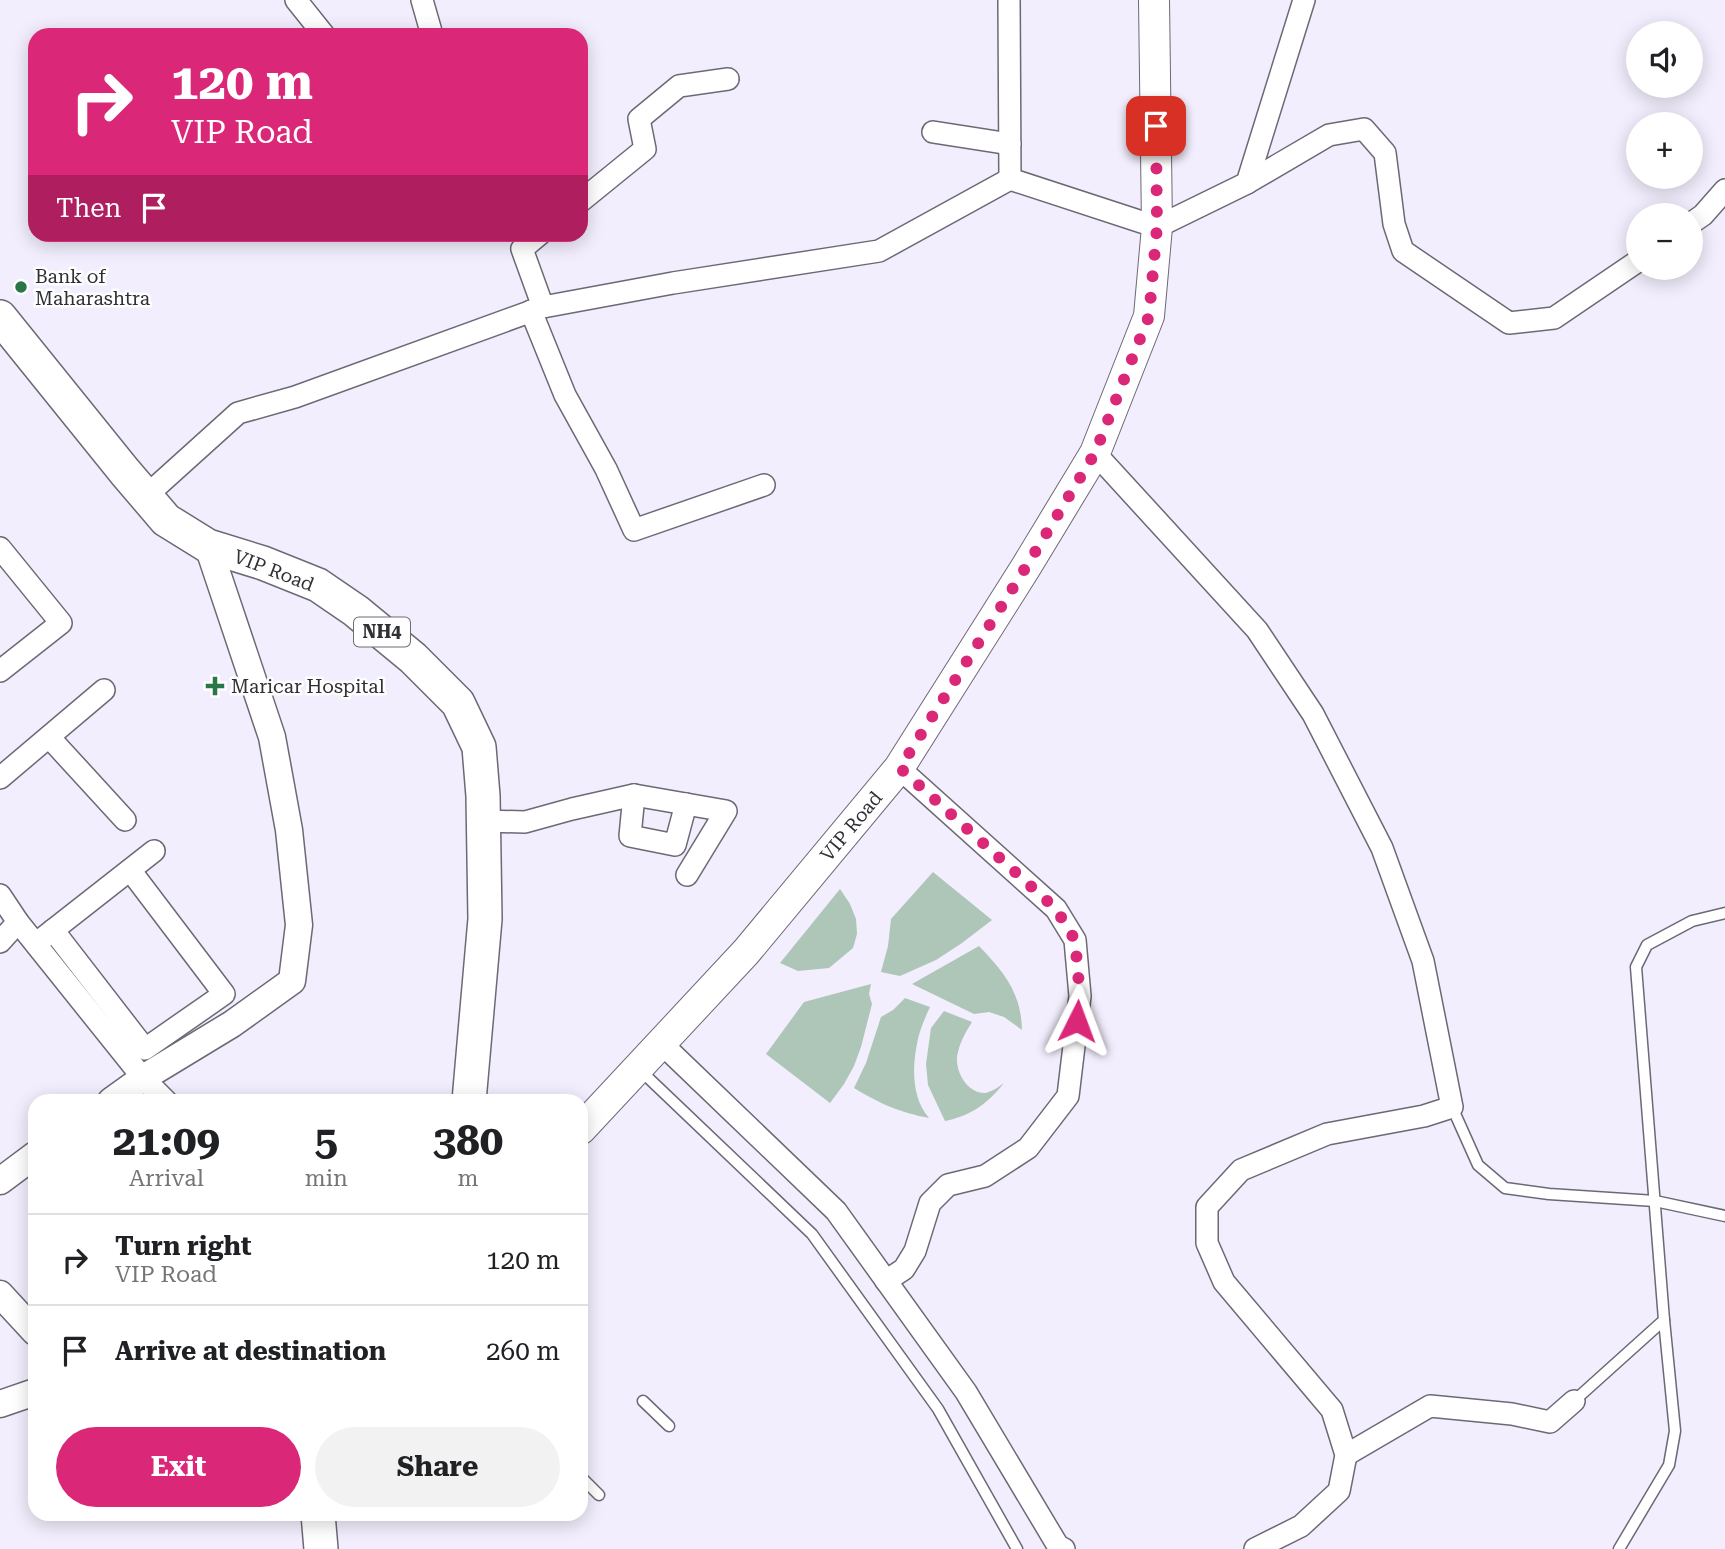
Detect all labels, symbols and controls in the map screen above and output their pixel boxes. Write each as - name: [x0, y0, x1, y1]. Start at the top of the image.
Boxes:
- map controls: [1626, 21, 1703, 280]
- button: sound: [1626, 21, 1703, 98]
- text: 120 m: [171, 54, 313, 111]
- icon: right: [56, 56, 147, 147]
- pin: [1126, 96, 1186, 156]
- icon: arrive: [1137, 107, 1175, 145]
- button: +: [1626, 112, 1703, 189]
- text: VIP Road: [171, 113, 313, 151]
- icon: arrive: [135, 189, 173, 227]
- text: Then: [56, 193, 121, 223]
- button: −: [1626, 203, 1703, 280]
- place label: Bank of Maharashtra: [35, 265, 151, 310]
- marker: Bank of Maharashtra: [13, 279, 29, 295]
- street label: VIP Road: [230, 545, 317, 596]
- road number: NH4: [354, 618, 410, 646]
- place label: Maricar Hospital: [231, 675, 385, 698]
- marker: Maricar Hospital: [205, 676, 225, 696]
- street label: VIP Road: [816, 787, 887, 866]
- position arrow: [1040, 984, 1114, 1058]
- text: 21:09: [113, 1116, 220, 1165]
- text: 5: [315, 1116, 338, 1165]
- text: 380: [433, 1116, 503, 1165]
- text: Arrival: [129, 1165, 204, 1192]
- text: min: [305, 1165, 348, 1192]
- text: m: [457, 1165, 478, 1192]
- text: Turn right: [115, 1231, 251, 1261]
- icon: right: [56, 1241, 94, 1279]
- text: 120 m: [486, 1245, 560, 1275]
- text: VIP Road: [115, 1261, 217, 1288]
- icon: arrive: [56, 1332, 94, 1370]
- text: Arrive at destination: [115, 1336, 386, 1366]
- text: 260 m: [486, 1336, 560, 1366]
- button: Exit: [56, 1427, 301, 1507]
- button: Share: [315, 1427, 560, 1507]

